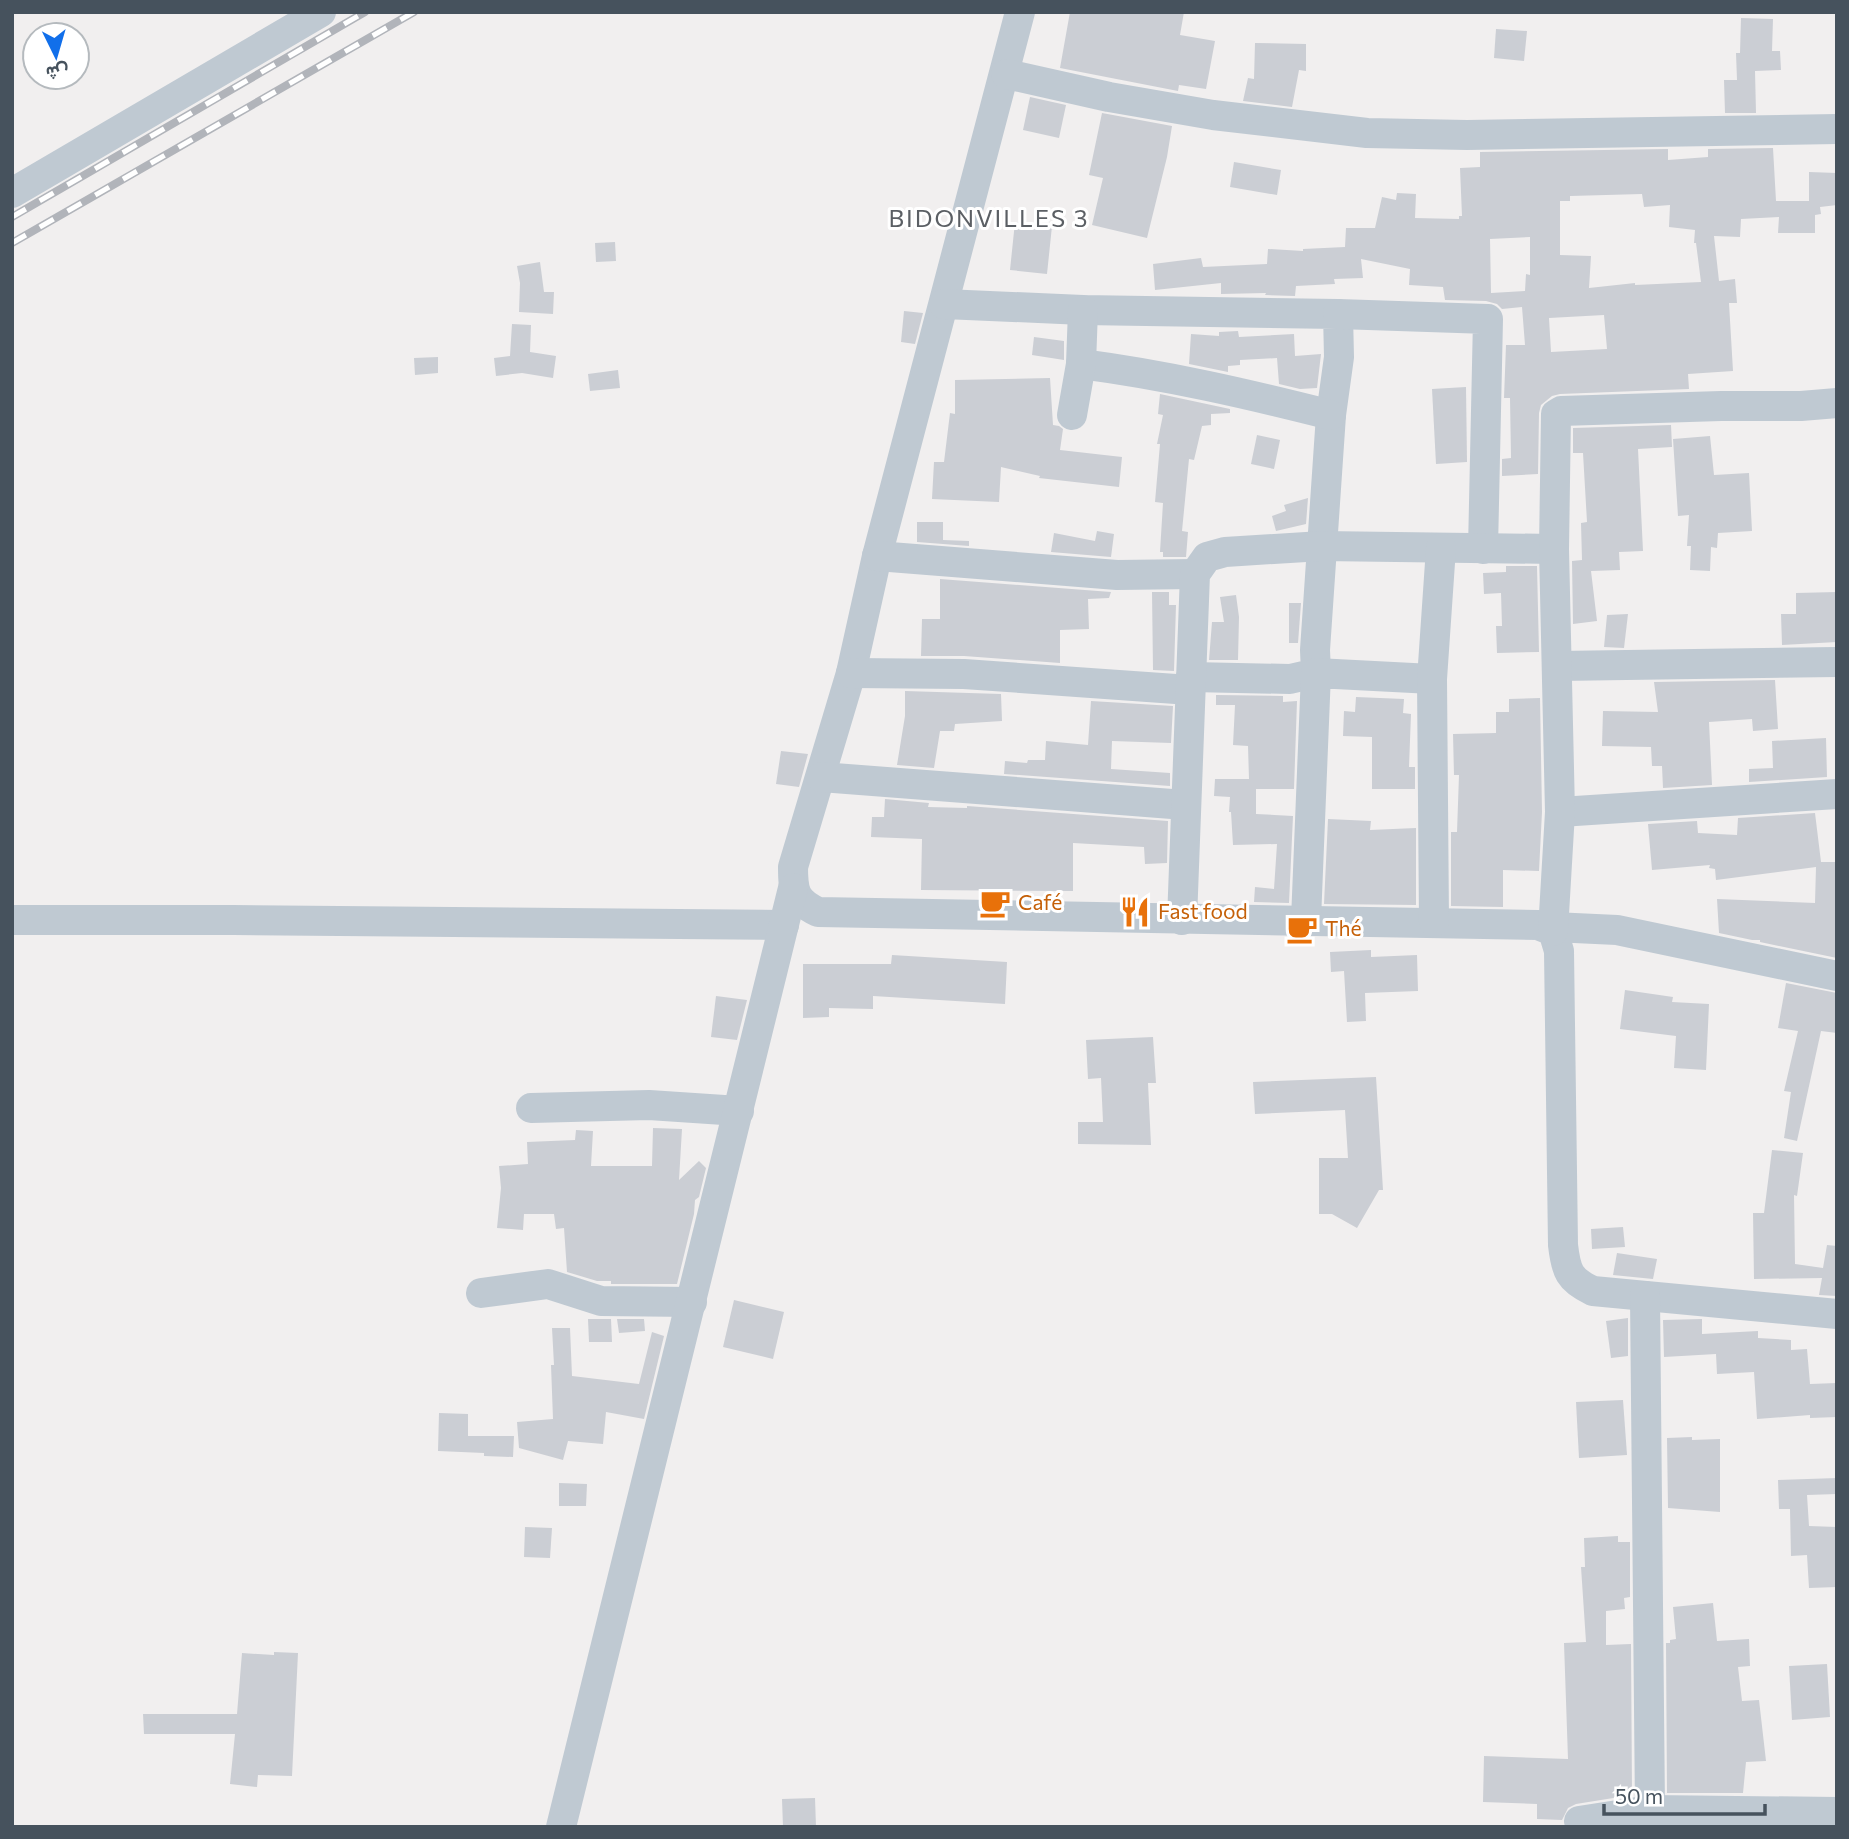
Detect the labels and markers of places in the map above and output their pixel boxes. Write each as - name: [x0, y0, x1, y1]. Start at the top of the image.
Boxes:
- cafe icon: Café: [978, 886, 1012, 920]
- place label: Café: [1018, 889, 1062, 914]
- restaurant icon: Fast food: [1118, 895, 1152, 929]
- place label: Fast food: [1158, 898, 1248, 923]
- cafe icon: Thé: [1285, 912, 1319, 946]
- place label: Thé: [1325, 915, 1362, 940]

